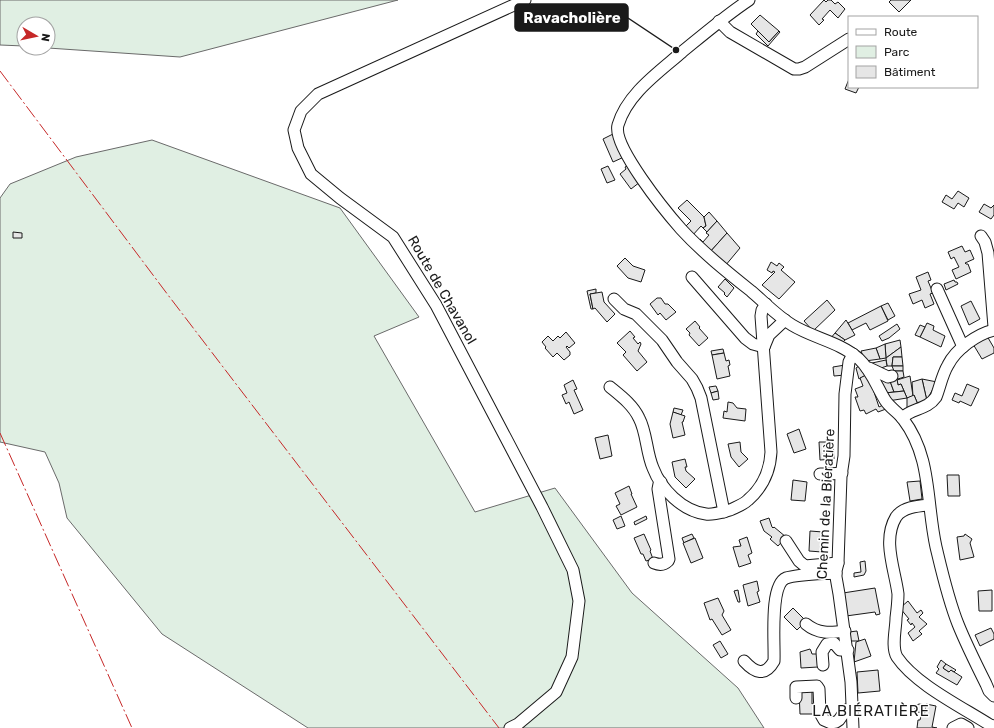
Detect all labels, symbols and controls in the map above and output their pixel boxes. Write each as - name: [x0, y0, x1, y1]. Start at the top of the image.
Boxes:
- callout: Ravacholière: [515, 4, 628, 31]
- text: Ravacholière: [523, 9, 621, 27]
- north arrow: [16, 16, 56, 56]
- legend: [848, 16, 978, 88]
- text: Route: [884, 25, 918, 39]
- text: N: [38, 33, 52, 42]
- text: Parc: [884, 45, 910, 59]
- text: Bâtiment: [884, 65, 936, 79]
- street label: Route de Chavanol: [404, 233, 480, 347]
- street label: Chemin de la Biératière: [814, 428, 838, 580]
- district label: LA BIÉRATIÈRE: [812, 702, 930, 720]

